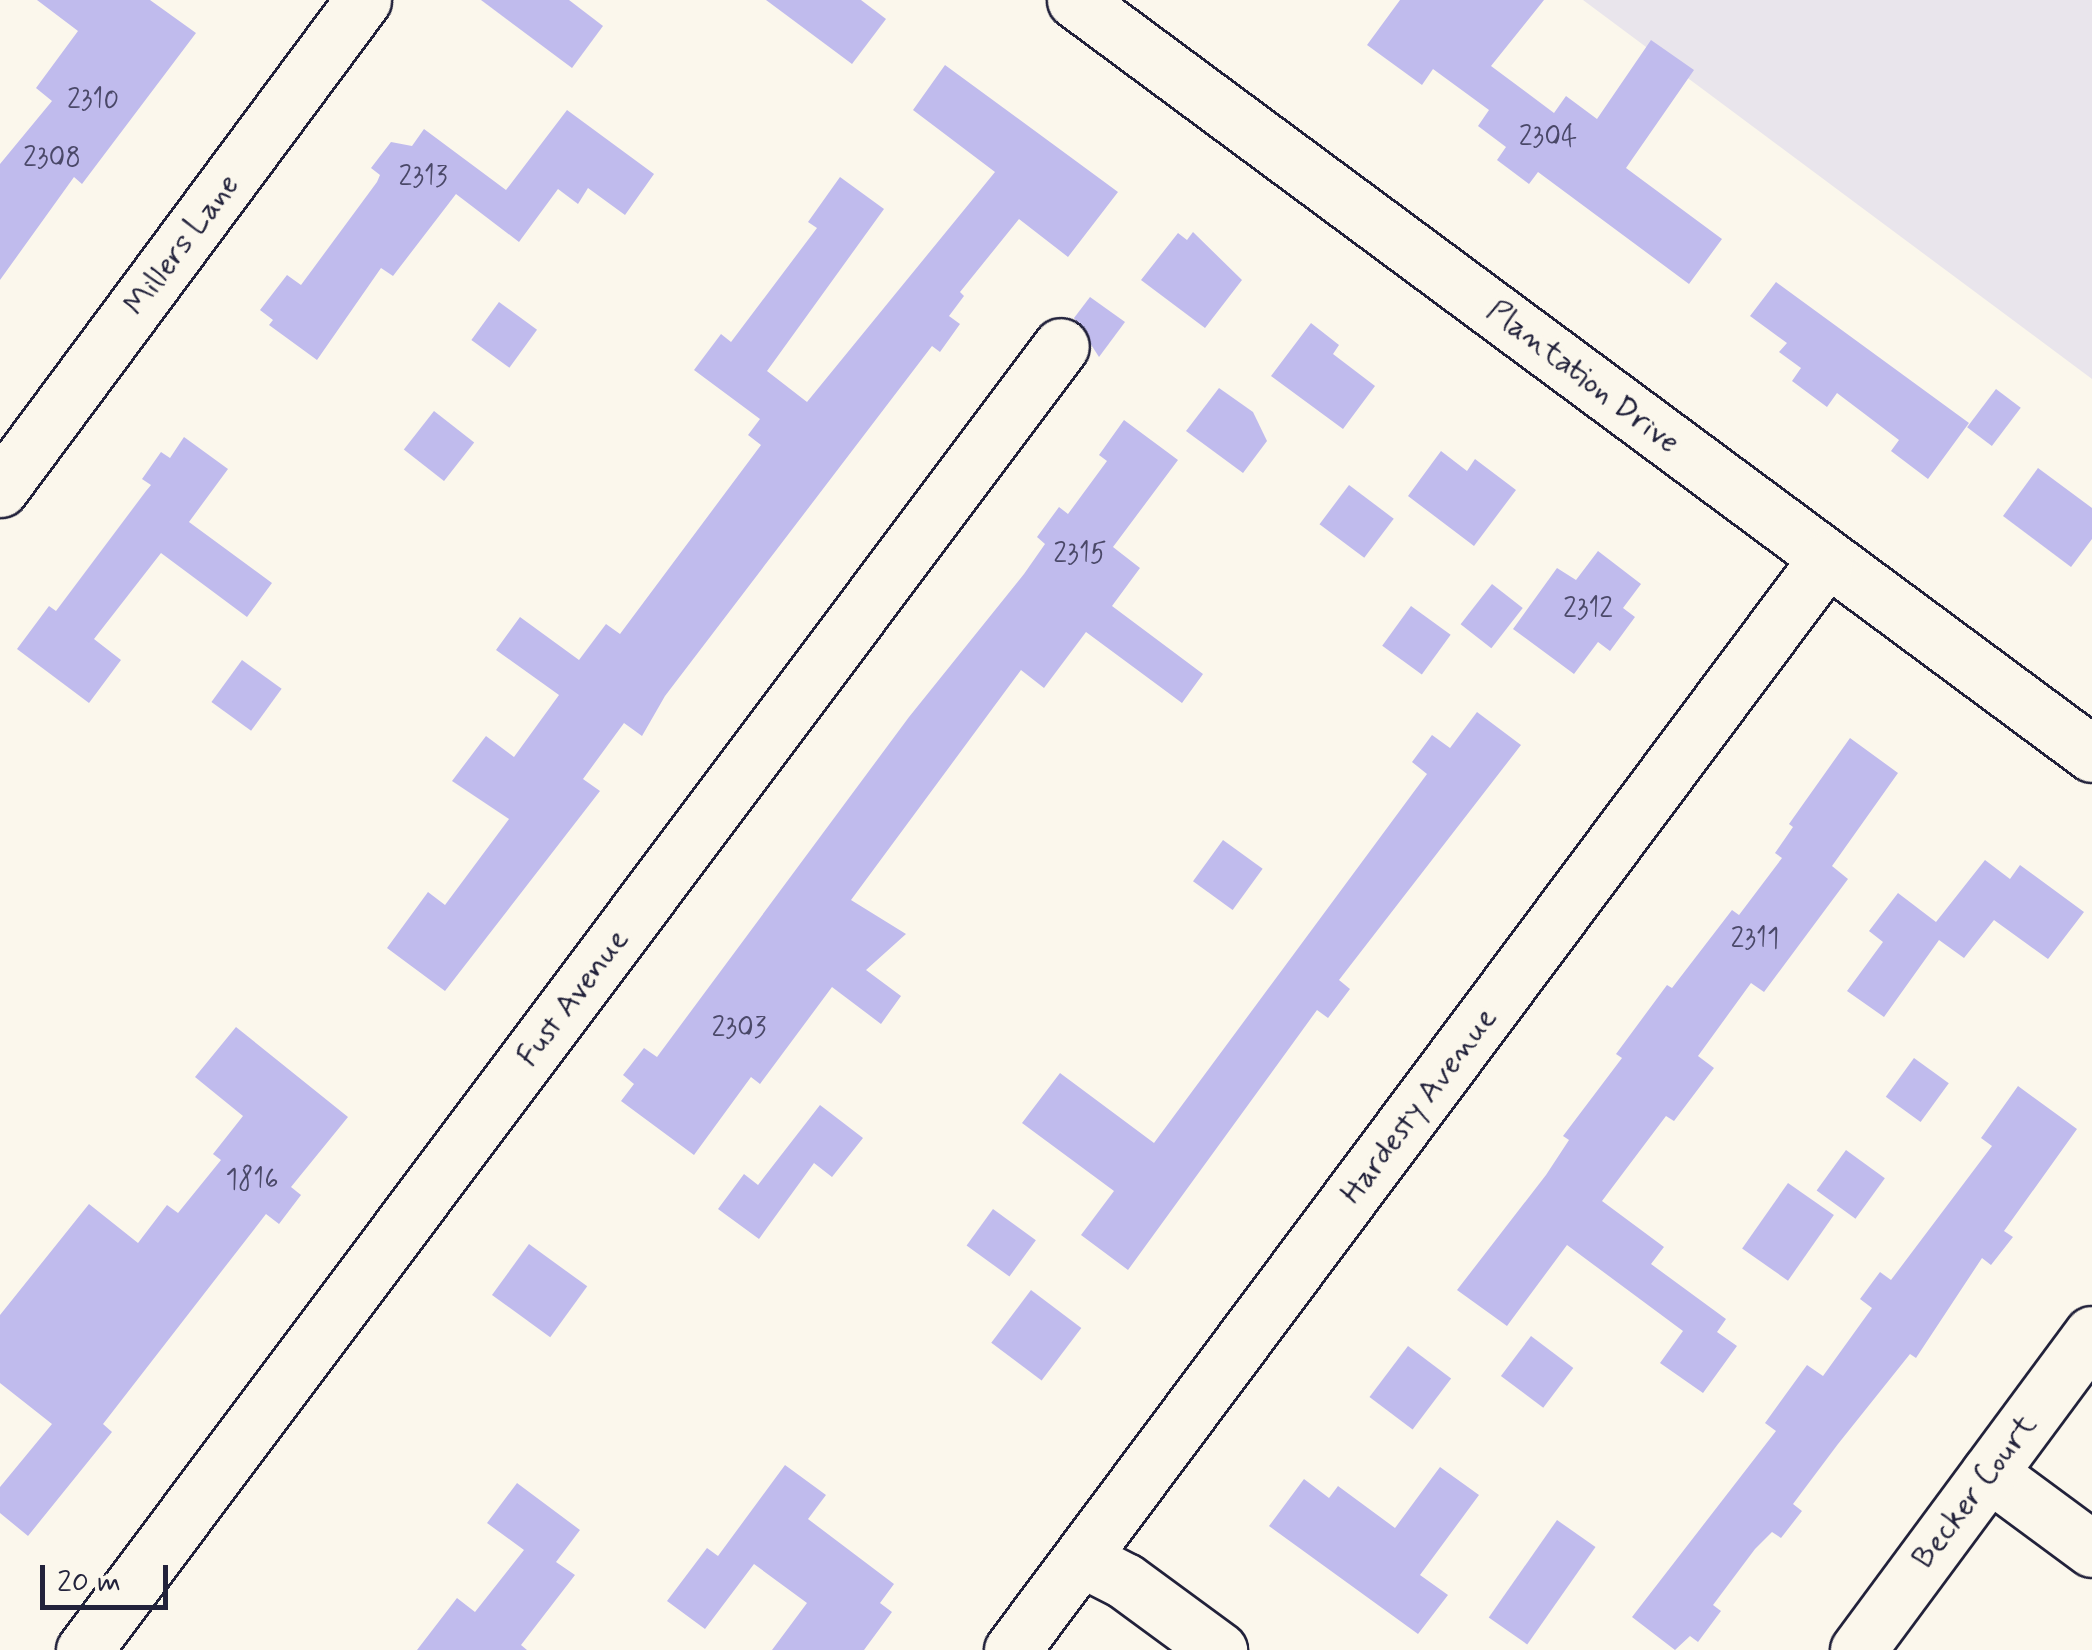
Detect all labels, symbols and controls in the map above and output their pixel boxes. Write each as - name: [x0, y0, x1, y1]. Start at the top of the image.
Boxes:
- house number: 2310: [67, 84, 119, 118]
- house number: 2304: [1519, 121, 1577, 155]
- house number: 2308: [23, 142, 81, 176]
- house number: 2313: [398, 161, 448, 195]
- street label: Millers Lane: [116, 166, 248, 324]
- street label: Plantation Drive: [1480, 293, 1686, 461]
- house number: 2315: [1053, 538, 1107, 572]
- house number: 2312: [1563, 593, 1613, 627]
- street label: Fust Avenue: [509, 922, 637, 1074]
- house number: 2311: [1731, 923, 1779, 957]
- street label: Hardesty Avenue: [1335, 1004, 1503, 1208]
- house number: 2303: [711, 1012, 767, 1046]
- house number: 1816: [225, 1164, 279, 1198]
- street label: Becker Court: [1905, 1409, 2045, 1575]
- scale bar: [45, 1545, 172, 1607]
- text: 20 m: [57, 1563, 121, 1602]

